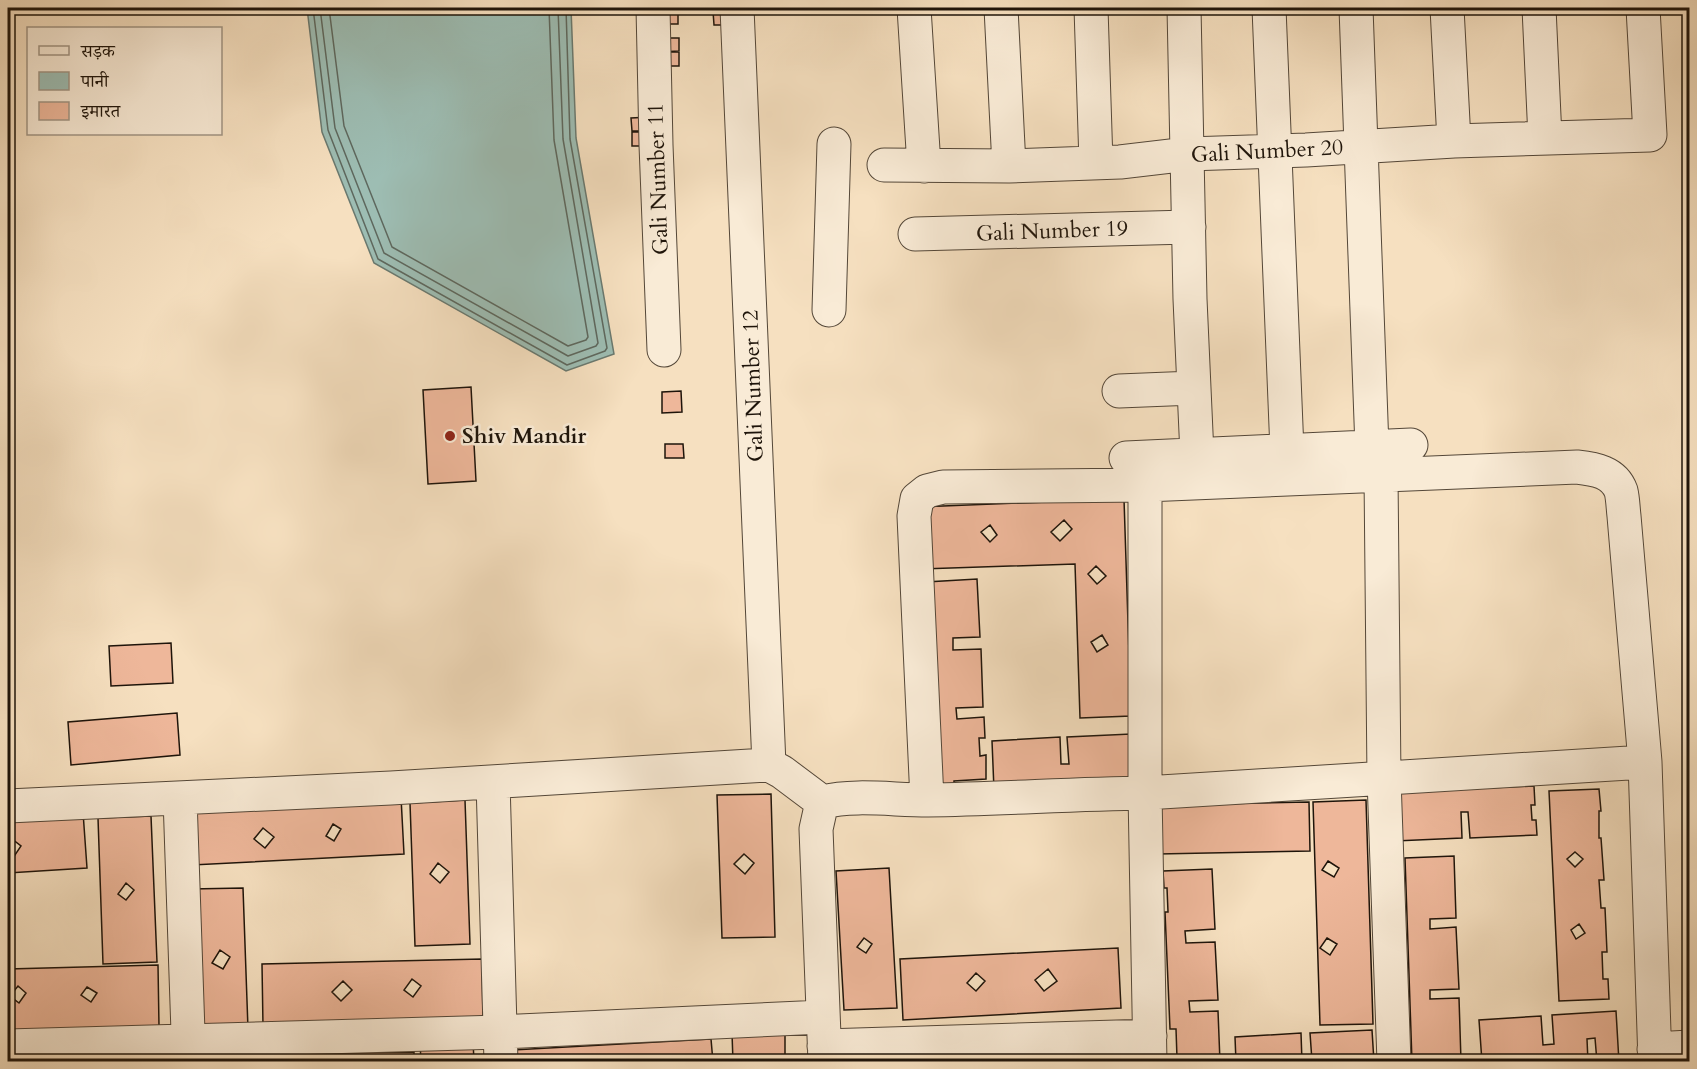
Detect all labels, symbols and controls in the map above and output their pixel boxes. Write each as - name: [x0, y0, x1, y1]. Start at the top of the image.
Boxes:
- legend: [27, 27, 222, 135]
- text: सड़क: [80, 39, 116, 64]
- text: पानी: [80, 69, 110, 94]
- text: इमारत: [80, 99, 121, 124]
- street label: Gali Number 11: [640, 102, 676, 256]
- street label: Gali Number 20: [1190, 132, 1344, 170]
- street label: Gali Number 19: [975, 213, 1129, 249]
- street label: Gali Number 12: [735, 309, 771, 463]
- place label: Shiv Mandir: [462, 421, 586, 451]
- marker: Shiv Mandir: [443, 429, 457, 443]

